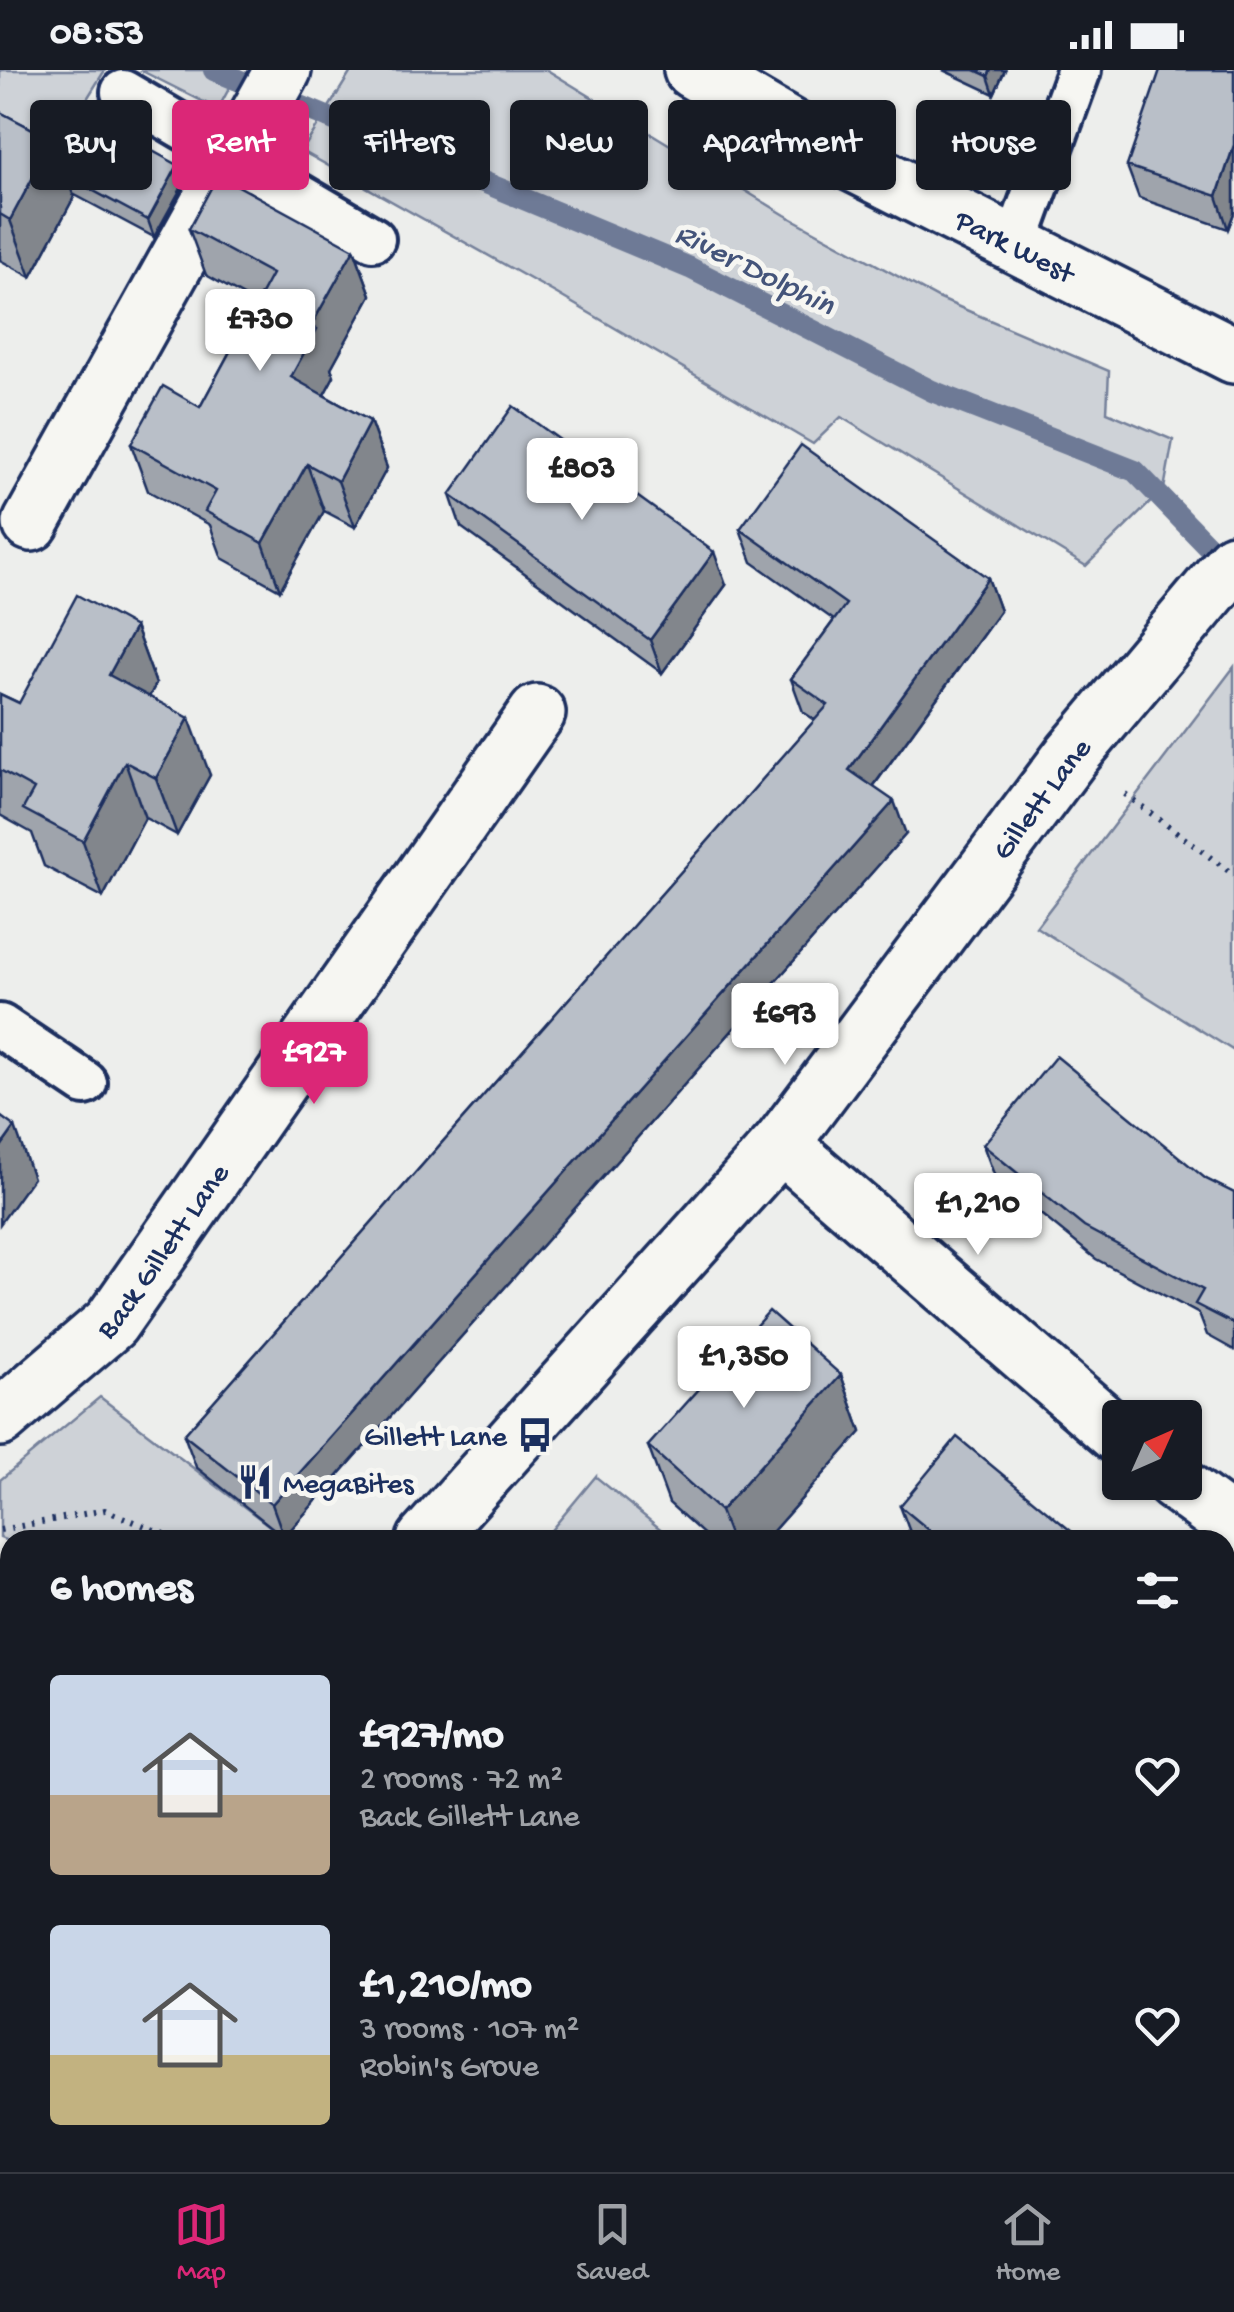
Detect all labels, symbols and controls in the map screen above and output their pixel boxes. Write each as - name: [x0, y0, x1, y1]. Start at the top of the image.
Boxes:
- text: 08:53: [50, 13, 144, 57]
- chip: Buy: [30, 100, 152, 190]
- chip: Rent: [172, 100, 309, 190]
- chip: Filters: [329, 100, 490, 190]
- chip: New: [510, 100, 648, 190]
- chip: Apartment: [668, 100, 896, 190]
- chip: House: [916, 100, 1071, 190]
- street label: Park West: [947, 204, 1081, 295]
- water label: River Dolphin: [668, 217, 841, 327]
- pin: £730: [201, 289, 319, 374]
- text: £730: [227, 302, 293, 340]
- pin: £803: [523, 438, 641, 523]
- text: £803: [549, 451, 615, 489]
- street label: Gillett Lane: [987, 732, 1101, 868]
- pin: £693: [726, 983, 844, 1068]
- text: £693: [753, 996, 817, 1034]
- pin: £927: [255, 1022, 373, 1107]
- text: £927: [283, 1035, 345, 1073]
- street label: Back Gillett Lane: [91, 1158, 239, 1349]
- pin: £1,210: [897, 1173, 1059, 1258]
- text: £1,210: [936, 1186, 1020, 1224]
- pin: £1,350: [663, 1326, 825, 1411]
- text: £1,350: [700, 1339, 788, 1377]
- north arrow: [1102, 1400, 1202, 1500]
- map controls: [1102, 1400, 1202, 1500]
- bus stop icon: Gillett Lane: [516, 1416, 554, 1454]
- place label: Gillett Lane: [364, 1422, 508, 1457]
- restaurant icon: MegaBites: [236, 1463, 274, 1501]
- place label: MegaBites: [283, 1469, 415, 1504]
- icon: filters: [1130, 1563, 1185, 1618]
- text: 6 homes: [50, 1566, 193, 1615]
- text: £927/mo: [360, 1713, 504, 1762]
- icon: home: [130, 1715, 250, 1835]
- icon: heart: [1130, 1748, 1185, 1803]
- text: 2 rooms · 72 m²: [360, 1762, 563, 1800]
- text: Back Gillett Lane: [360, 1800, 579, 1838]
- text: £1,210/mo: [360, 1963, 532, 2012]
- icon: home: [130, 1965, 250, 2085]
- icon: heart: [1130, 1998, 1185, 2053]
- text: 3 rooms · 107 m²: [360, 2012, 579, 2050]
- text: Robin's Grove: [360, 2050, 539, 2088]
- tab: Map: [174, 2197, 229, 2290]
- tab: Saved: [576, 2197, 648, 2290]
- tab: Home: [995, 2197, 1060, 2290]

